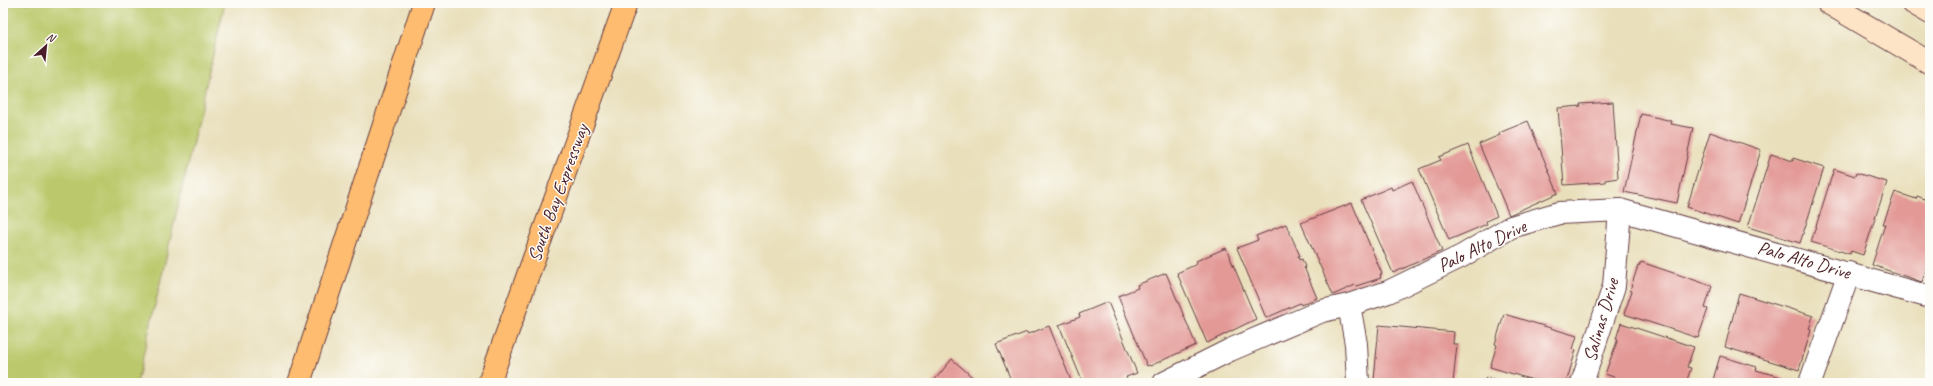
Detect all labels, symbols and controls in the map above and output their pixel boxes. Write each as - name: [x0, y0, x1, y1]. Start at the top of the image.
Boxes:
- north arrow: [26, 26, 66, 66]
- text: N: [44, 29, 59, 46]
- street label: South Bay Expressway: [522, 119, 595, 265]
- street label: Palo Alto Drive: [1434, 214, 1532, 278]
- street label: Palo Alto Drive: [1755, 235, 1855, 285]
- street label: Salinas Drive: [1578, 274, 1625, 364]

